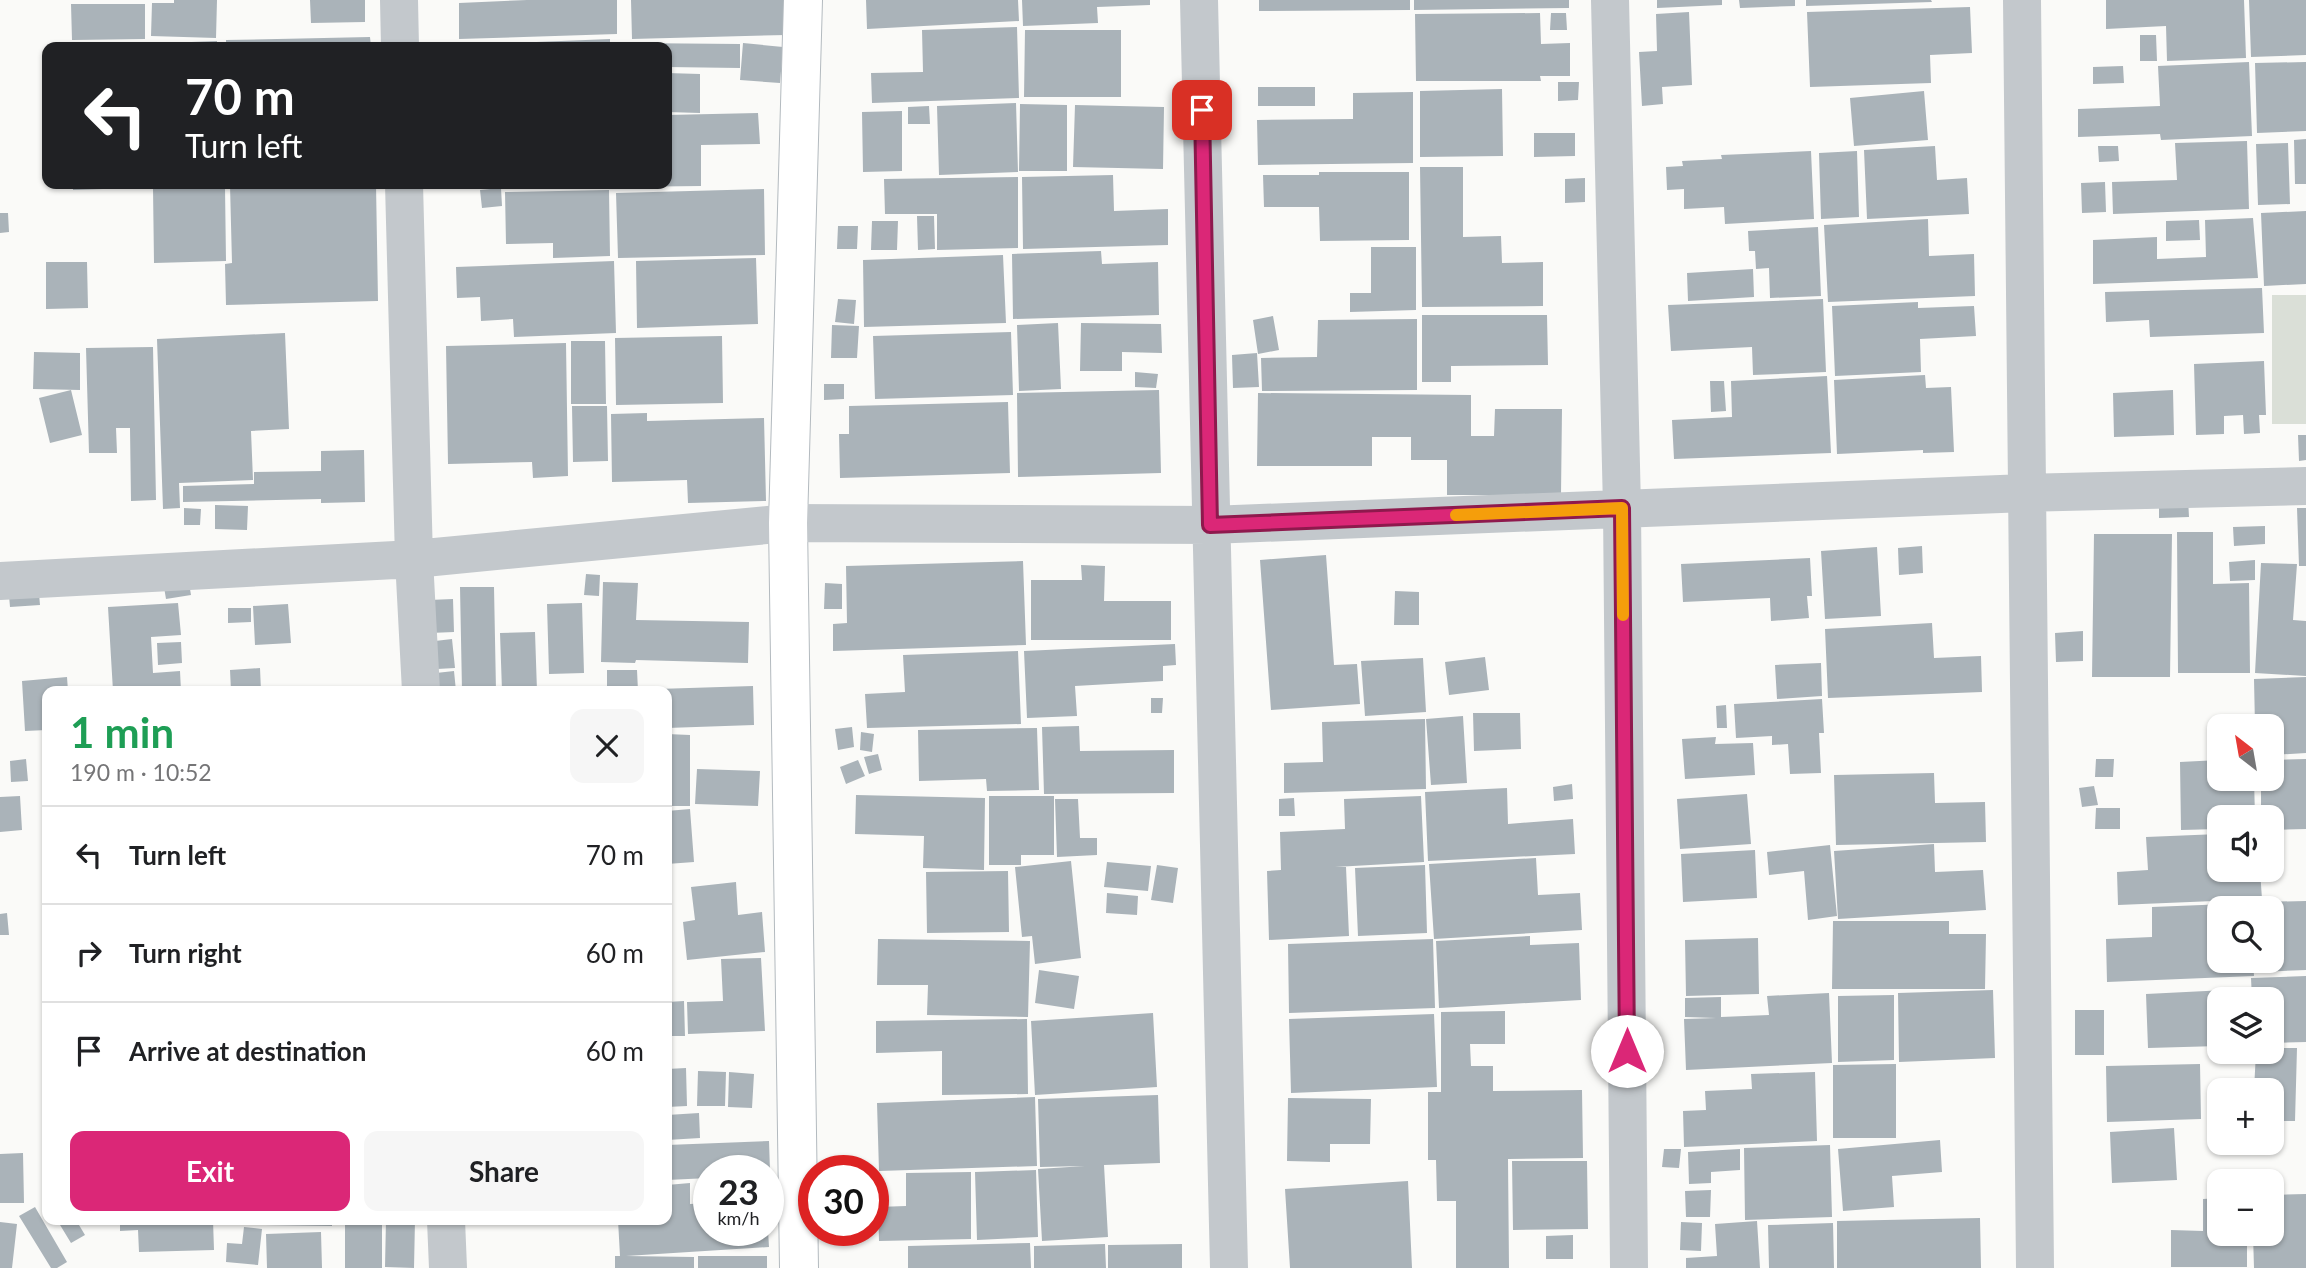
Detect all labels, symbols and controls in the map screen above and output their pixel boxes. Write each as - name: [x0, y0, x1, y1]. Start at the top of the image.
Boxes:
- text: 70 m: [185, 67, 295, 125]
- icon: left: [70, 70, 161, 161]
- pin: [1172, 80, 1232, 140]
- icon: arrive: [1183, 91, 1221, 129]
- text: Turn left: [185, 126, 302, 165]
- text: 1 min: [70, 707, 174, 757]
- button: close: [570, 709, 644, 783]
- north arrow: [2207, 714, 2284, 791]
- map controls: [2207, 714, 2284, 1246]
- text: 190 m · 10:52: [70, 758, 212, 786]
- button: sound: [2207, 805, 2284, 882]
- icon: left: [70, 836, 108, 874]
- text: Turn left: [129, 839, 226, 871]
- text: 70 m: [586, 839, 644, 871]
- button: search: [2207, 896, 2284, 973]
- icon: right: [70, 934, 108, 972]
- text: Turn right: [129, 937, 242, 969]
- text: 60 m: [586, 937, 644, 969]
- button: layers: [2207, 987, 2284, 1064]
- position arrow: [1590, 1014, 1664, 1088]
- icon: arrive: [70, 1032, 108, 1070]
- text: Arrive at destination: [129, 1035, 366, 1067]
- text: 60 m: [586, 1035, 644, 1067]
- button: +: [2207, 1078, 2284, 1155]
- button: Exit: [70, 1131, 350, 1211]
- button: Share: [364, 1131, 644, 1211]
- speed limit sign: 30: [798, 1155, 889, 1246]
- button: −: [2207, 1169, 2284, 1246]
- text: 23: [718, 1170, 759, 1212]
- text: km/h: [717, 1207, 760, 1229]

